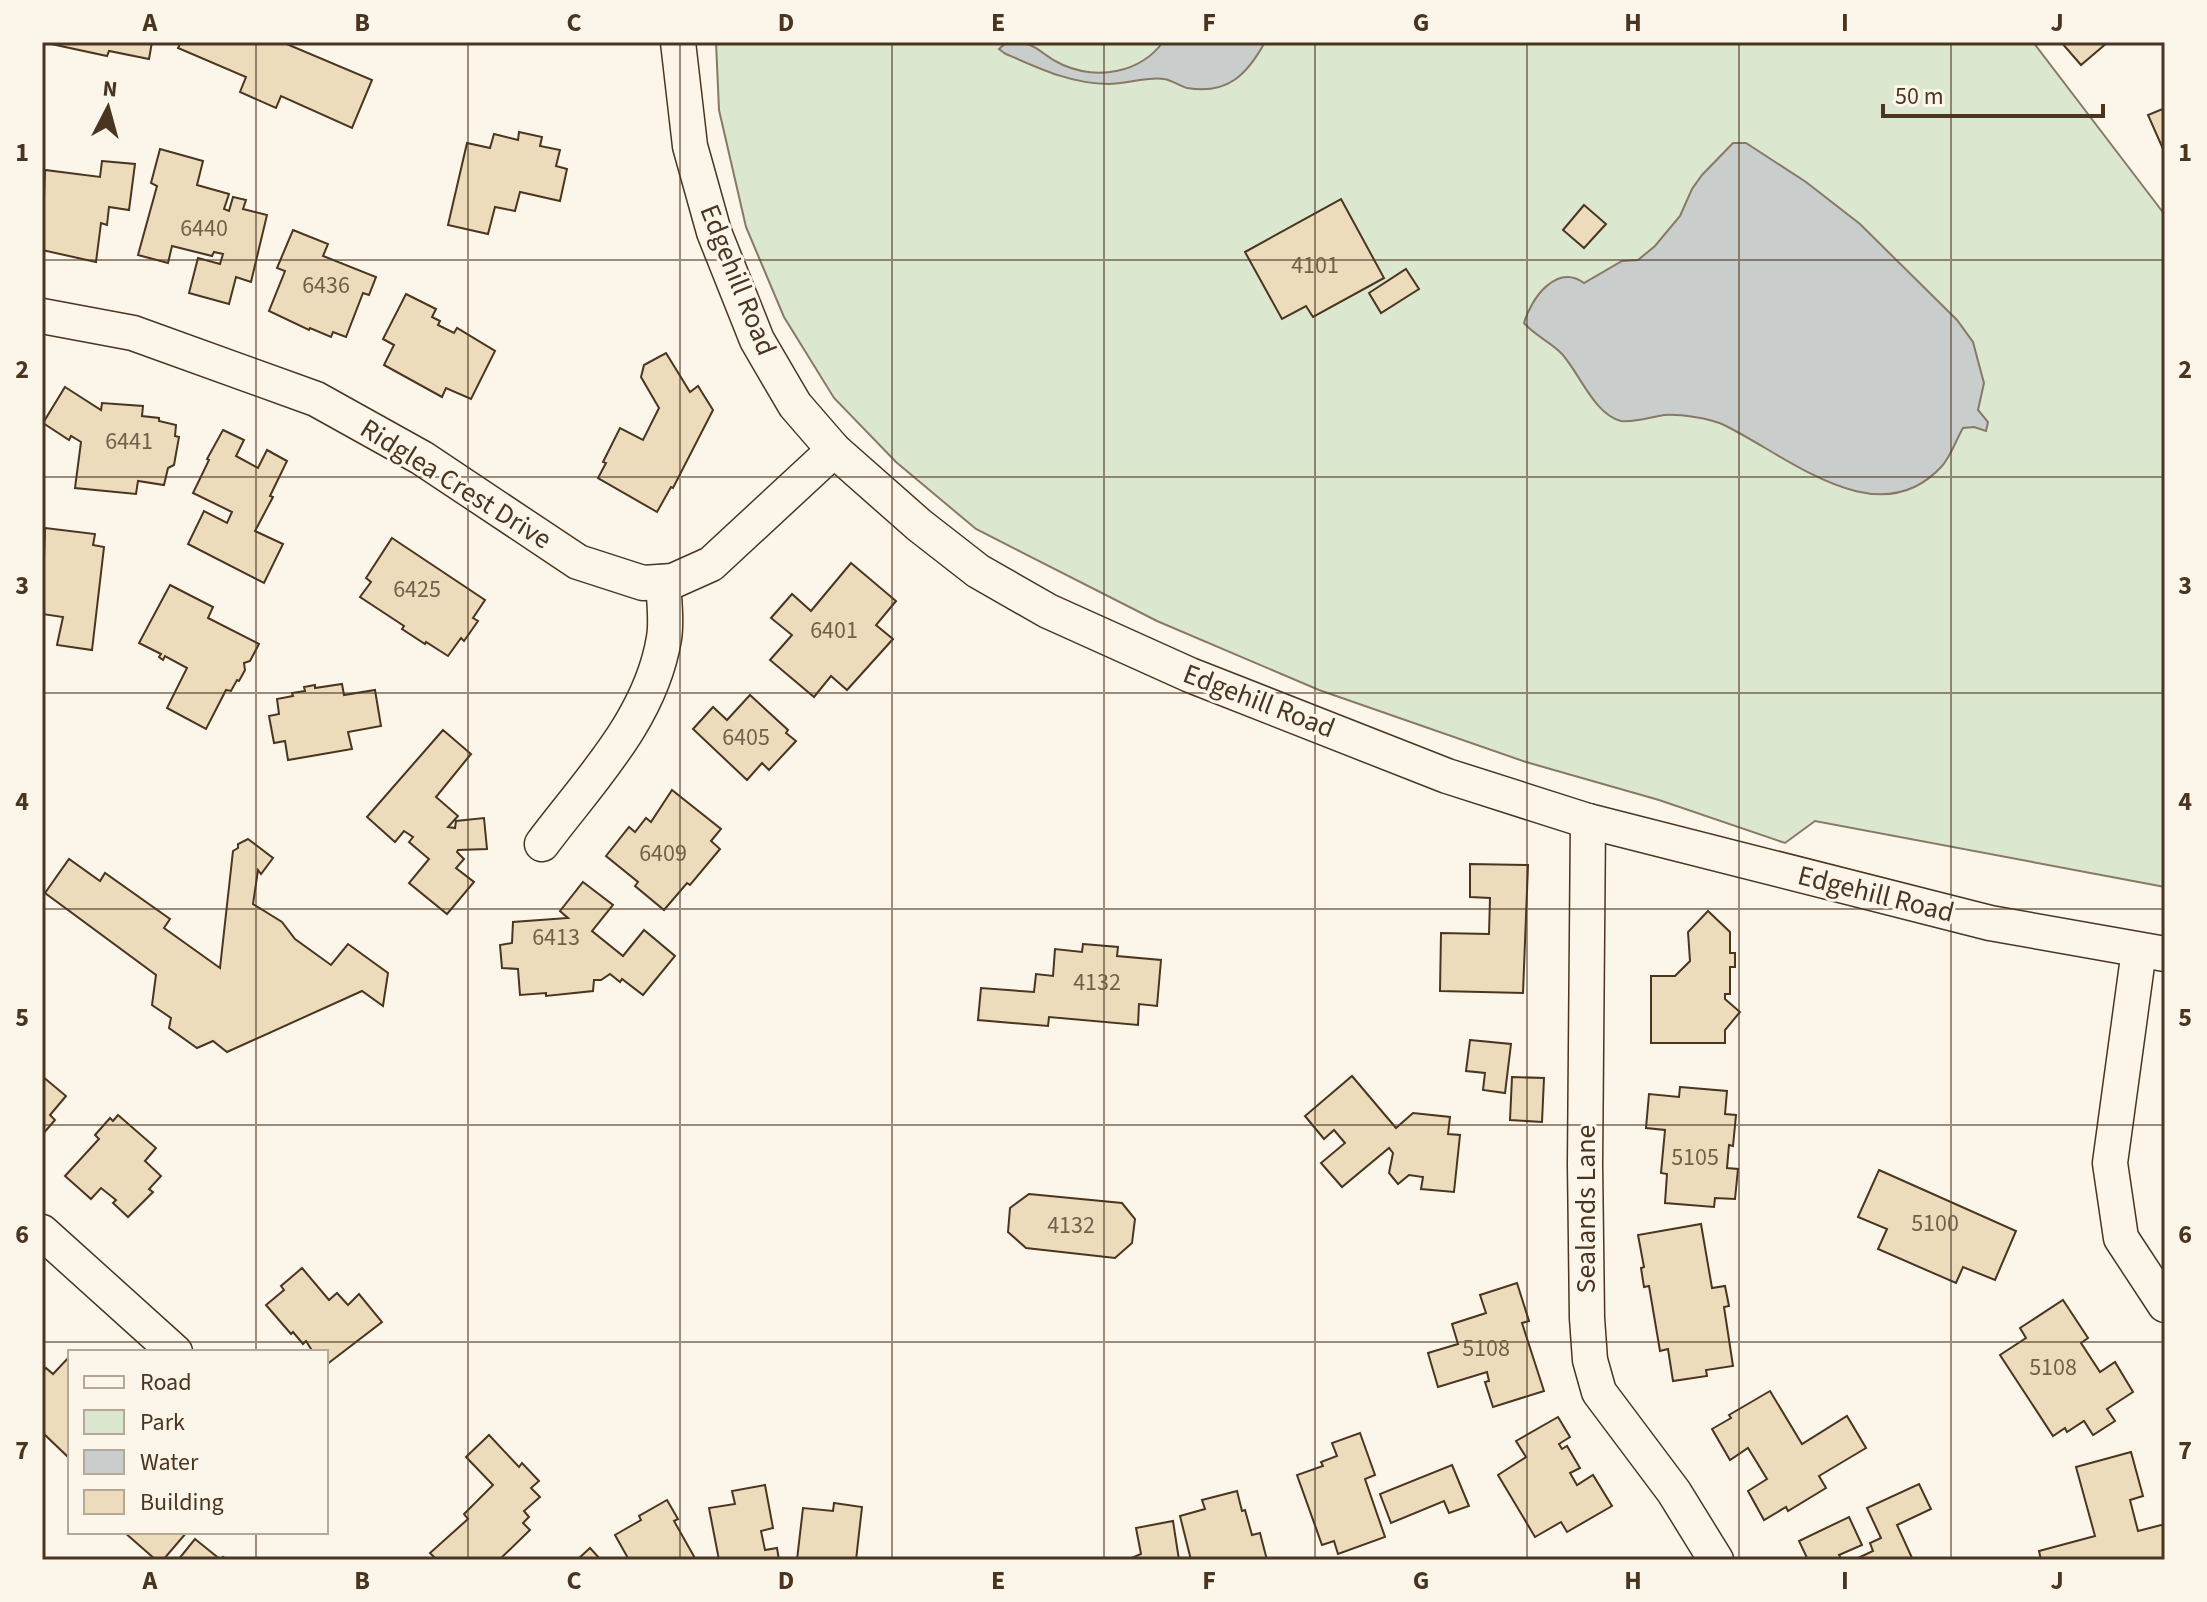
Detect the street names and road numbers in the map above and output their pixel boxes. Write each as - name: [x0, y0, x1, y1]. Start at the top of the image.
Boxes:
- street label: Edgehill Road: [690, 198, 786, 362]
- street label: Ridglea Crest Drive: [353, 409, 559, 559]
- street label: Edgehill Road: [1177, 654, 1341, 748]
- street label: Edgehill Road: [1794, 855, 1958, 933]
- street label: Sealands Lane: [1566, 1125, 1606, 1293]

